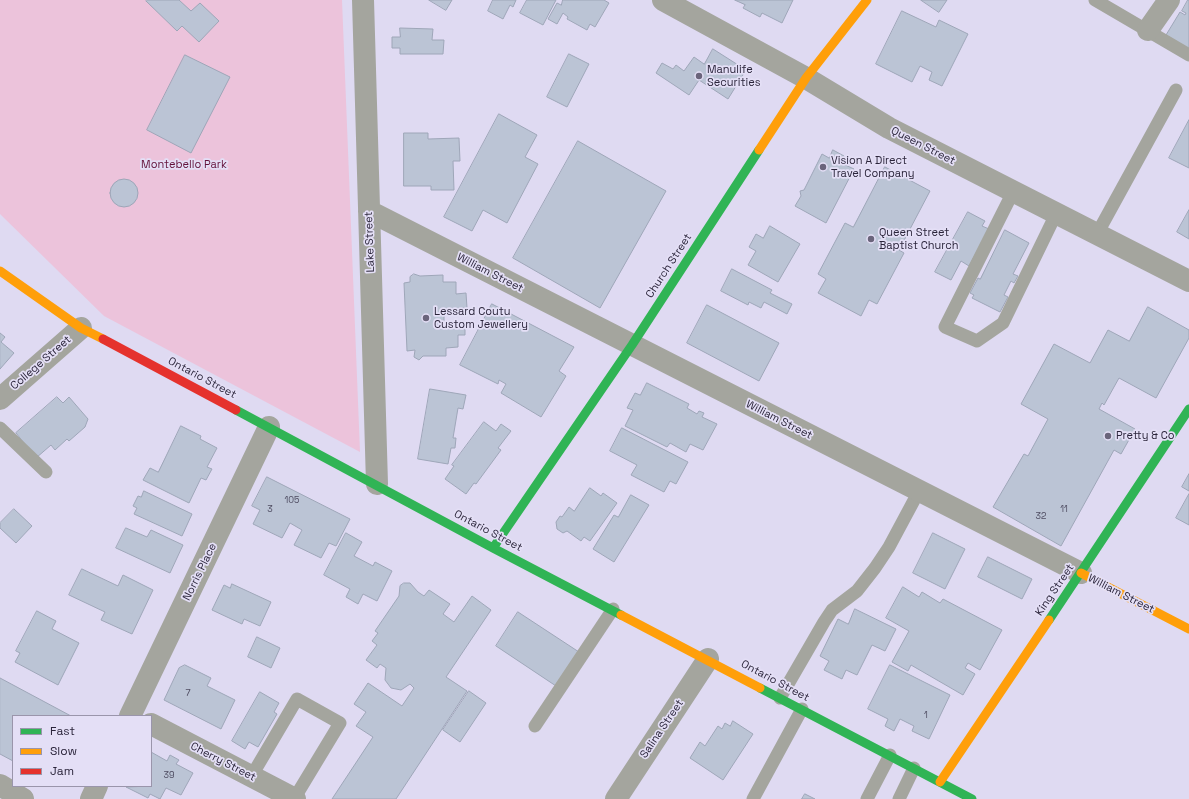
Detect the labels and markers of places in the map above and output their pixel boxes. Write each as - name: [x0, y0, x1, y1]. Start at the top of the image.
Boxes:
- place label: Manulife Securities: [707, 63, 760, 89]
- marker: Manulife Securities: [694, 71, 704, 81]
- place label: Vision A Direct Travel Company: [831, 154, 914, 180]
- marker: Vision A Direct Travel Company: [818, 162, 828, 172]
- place label: Queen Street Baptist Church: [879, 226, 958, 252]
- marker: Queen Street Baptist Church: [866, 234, 876, 244]
- place label: Lessard Coutu Custom Jewellery: [434, 305, 528, 331]
- marker: Lessard Coutu Custom Jewellery: [421, 313, 431, 323]
- place label: Pretty & Co: [1116, 429, 1175, 443]
- marker: Pretty & Co: [1103, 431, 1113, 441]

